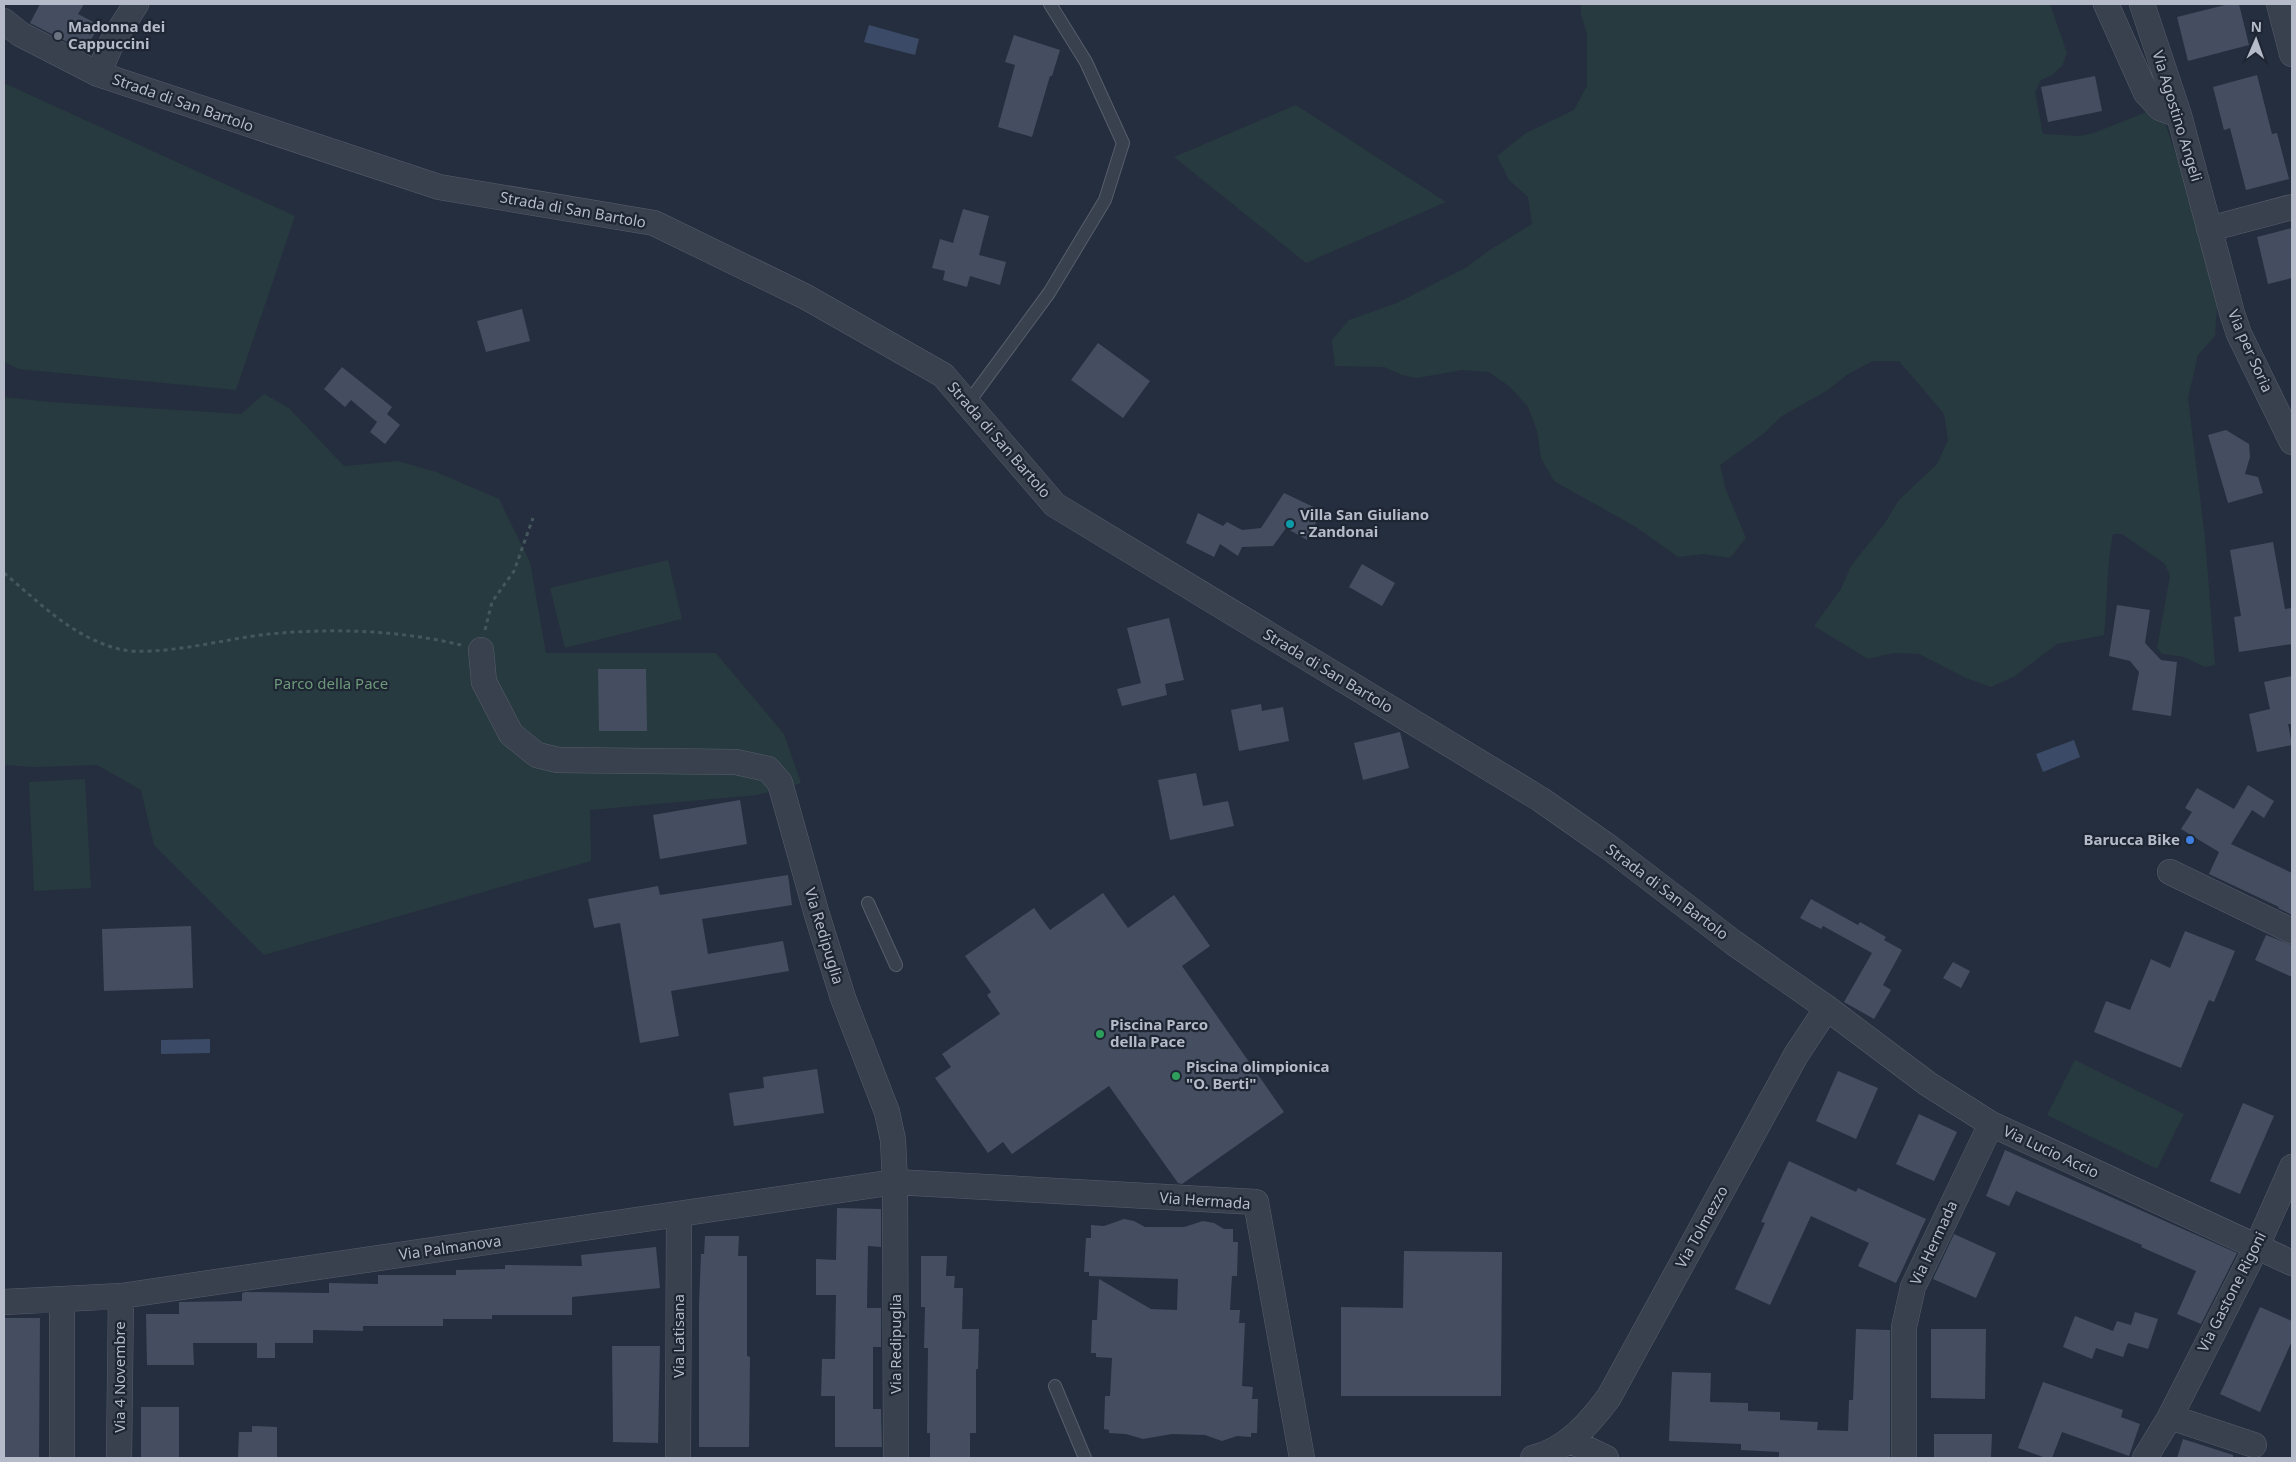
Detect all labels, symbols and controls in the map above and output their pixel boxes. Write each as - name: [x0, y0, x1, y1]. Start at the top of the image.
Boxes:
- north arrow: [2231, 15, 2281, 65]
- place label: Madonna dei Cappuccini: [68, 16, 165, 53]
- text: N: [2250, 17, 2262, 36]
- marker: Madonna dei Cappuccini: [52, 30, 64, 42]
- street label: Via Agostino Angeli: [2149, 48, 2207, 184]
- street label: Strada di San Bartolo: [110, 68, 257, 136]
- street label: Strada di San Bartolo: [498, 186, 648, 232]
- street label: Via per Soria: [2224, 306, 2278, 395]
- street label: Strada di San Bartolo: [944, 377, 1056, 502]
- place label: Villa San Giuliano - Zandonai: [1300, 504, 1429, 541]
- marker: Villa San Giuliano - Zandonai: [1284, 518, 1296, 530]
- street label: Strada di San Bartolo: [1260, 623, 1397, 717]
- park label: Parco della Pace: [274, 673, 388, 693]
- place label: Barucca Bike: [2084, 829, 2180, 849]
- marker: Barucca Bike: [2184, 834, 2196, 846]
- street label: Strada di San Bartolo: [1602, 839, 1733, 944]
- street label: Via Redipuglia: [801, 885, 849, 986]
- place label: Piscina Parco della Pace: [1110, 1014, 1208, 1051]
- marker: Piscina Parco della Pace: [1094, 1028, 1106, 1040]
- place label: Piscina olimpionica "O. Berti": [1186, 1056, 1329, 1093]
- marker: Piscina olimpionica "O. Berti": [1170, 1070, 1182, 1082]
- street label: Via Lucio Accio: [2000, 1120, 2102, 1182]
- street label: Via Tolmezzo: [1670, 1182, 1732, 1271]
- street label: Via Hermada: [1159, 1187, 1251, 1213]
- street label: Via Hermada: [1905, 1197, 1961, 1288]
- street label: Via Gastone Rigoni: [2192, 1228, 2270, 1355]
- street label: Via Palmanova: [397, 1230, 502, 1264]
- street label: Via Latisana: [668, 1294, 688, 1378]
- street label: Via Redipuglia: [885, 1294, 905, 1394]
- street label: Via 4 Novembre: [109, 1321, 129, 1433]

